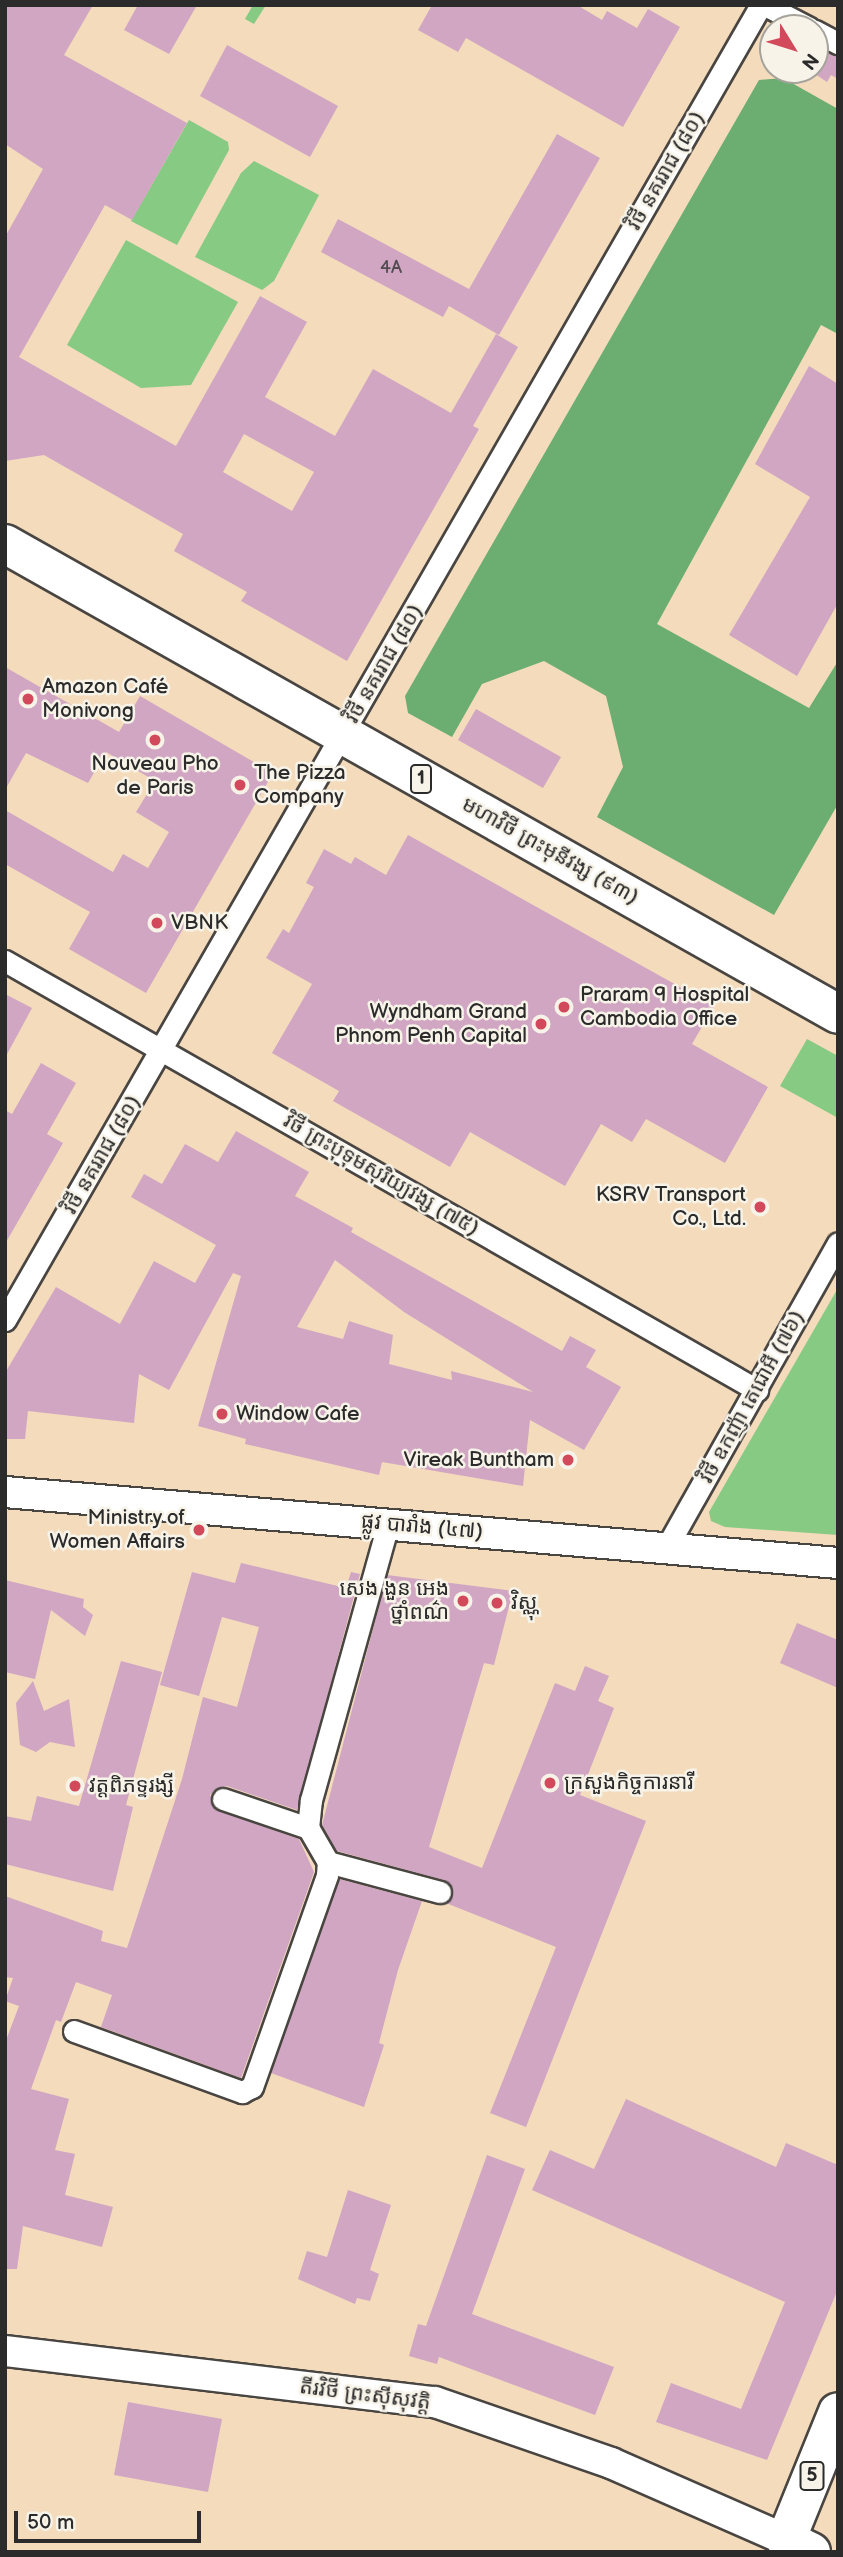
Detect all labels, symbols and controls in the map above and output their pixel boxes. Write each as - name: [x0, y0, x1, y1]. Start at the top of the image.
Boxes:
- north arrow: [759, 14, 829, 84]
- text: N: [796, 48, 823, 74]
- street label: វិថី នគររាជ (៨០): [622, 107, 710, 235]
- house number: 4A: [380, 257, 402, 279]
- street label: វិថី នគររាជ (៨០): [340, 600, 428, 728]
- place label: Amazon Café Monivong: [42, 674, 168, 724]
- marker: Amazon Café Monivong: [20, 691, 36, 707]
- marker: Nouveau Pho de Paris: [147, 732, 163, 748]
- place label: Nouveau Pho de Paris: [91, 751, 219, 801]
- place label: The Pizza Company: [254, 760, 346, 810]
- road number: 1: [409, 764, 433, 794]
- marker: The Pizza Company: [232, 777, 248, 793]
- street label: មហាវិថី ព្រះមុនីវង្ស (៩៣): [457, 792, 643, 910]
- place label: VBNK: [171, 910, 228, 936]
- marker: VBNK: [149, 915, 165, 931]
- place label: Praram 9 Hospital Cambodia Office: [580, 982, 749, 1032]
- marker: Praram 9 Hospital Cambodia Office: [554, 997, 574, 1017]
- place label: Wyndham Grand Phnom Penh Capital: [335, 999, 527, 1049]
- marker: Wyndham Grand Phnom Penh Capital: [533, 1016, 549, 1032]
- street label: វិថី នគររាជ (៨០): [58, 1091, 146, 1219]
- street label: វិថី ព្រះបុទុមសុរិយ្យវង្ស (៧៥): [279, 1109, 483, 1241]
- place label: KSRV Transport Co., Ltd.: [595, 1182, 746, 1232]
- marker: KSRV Transport Co., Ltd.: [752, 1199, 768, 1215]
- street label: វិថី ឧកញ៉ា តេជោអី (៧៦): [694, 1306, 810, 1488]
- place label: Window Cafe: [236, 1401, 359, 1427]
- marker: Window Cafe: [214, 1406, 230, 1422]
- place label: Vireak Buntham: [403, 1447, 554, 1473]
- marker: Vireak Buntham: [560, 1452, 576, 1468]
- place label: Ministry of Women Affairs: [50, 1505, 185, 1555]
- street label: ផ្លូវ បារាំង (៤៧): [360, 1509, 484, 1545]
- marker: Ministry of Women Affairs: [191, 1522, 207, 1538]
- place label: សេង ងួន អេង ថ្នាំពណ៌: [339, 1576, 449, 1626]
- place label: វិស្ណុ: [511, 1590, 537, 1616]
- marker: សេង ងួន អេង ថ្នាំពណ៌: [455, 1593, 471, 1609]
- marker: វិស្ណុ: [489, 1595, 505, 1611]
- place label: ក្រសួងកិច្ចការនារី: [564, 1770, 693, 1796]
- place label: វត្តពិភទ្ទរង្សី: [89, 1773, 174, 1799]
- marker: ក្រសួងកិច្ចការនារី: [542, 1775, 558, 1791]
- marker: វត្តពិភទ្ទរង្សី: [67, 1778, 83, 1794]
- street label: តីរវិថី ព្រះស៊ីសុវត្តិ: [298, 2374, 432, 2416]
- road number: 5: [798, 2460, 826, 2492]
- scale bar: [18, 2498, 205, 2542]
- text: 50 m: [27, 2510, 74, 2535]

